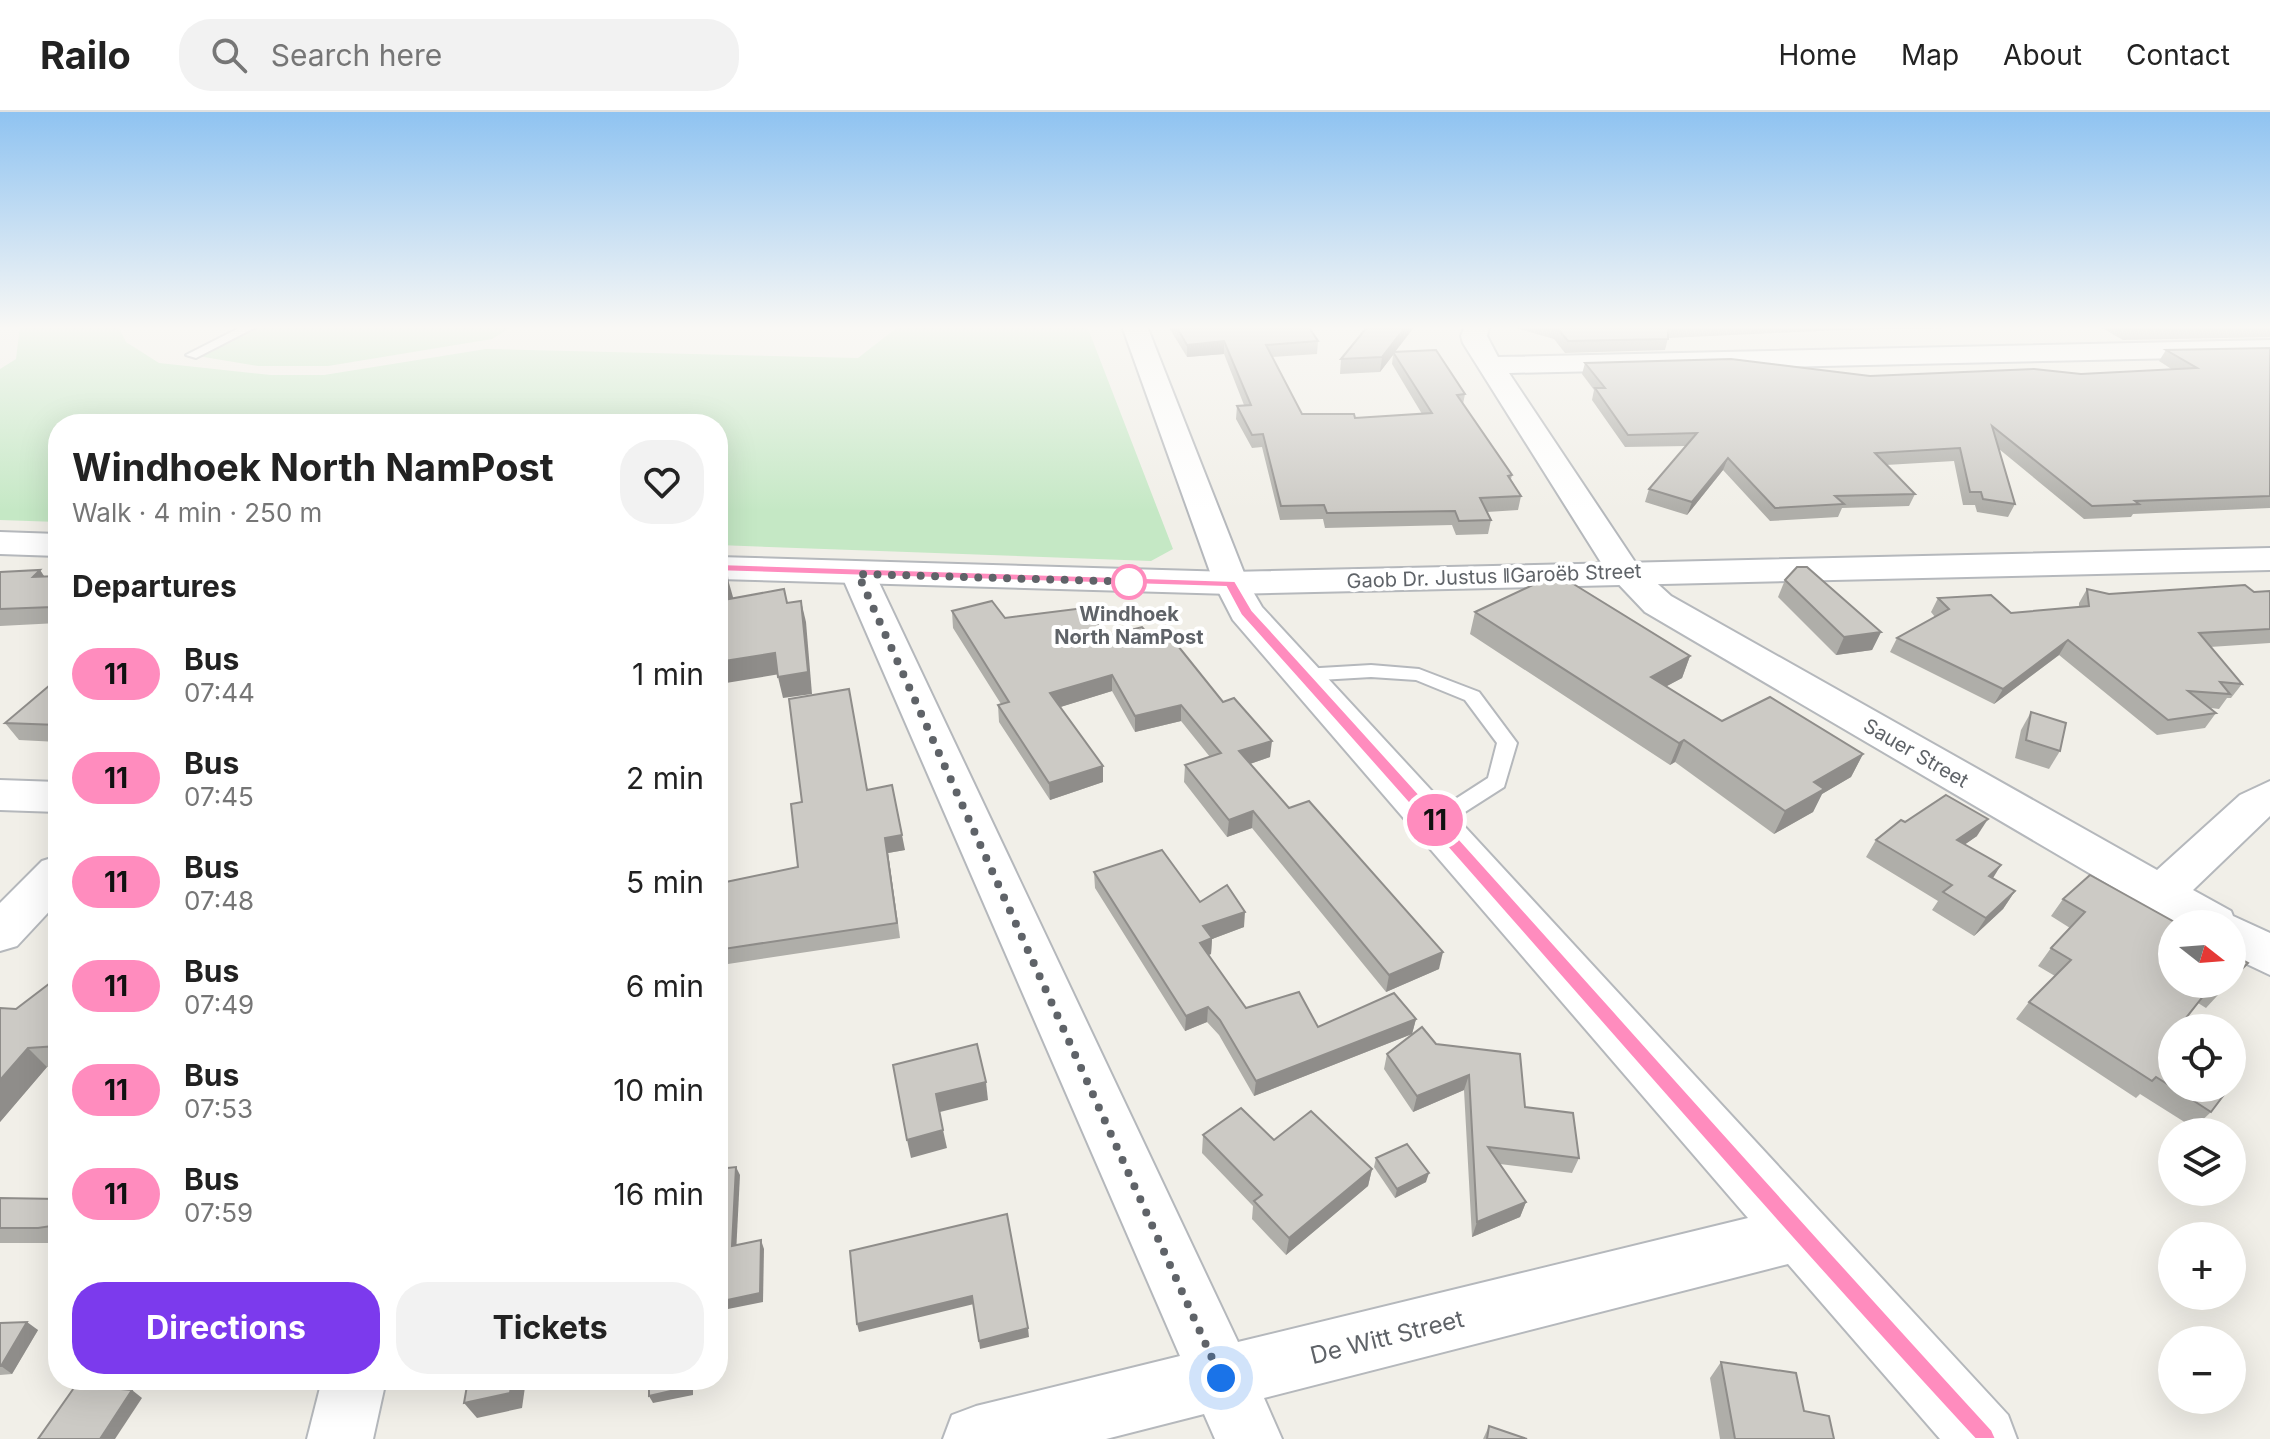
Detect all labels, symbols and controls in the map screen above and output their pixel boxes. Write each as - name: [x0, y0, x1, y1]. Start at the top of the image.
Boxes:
- search box: [179, 19, 739, 91]
- text: Railo: [40, 32, 131, 78]
- icon: search: [207, 33, 251, 77]
- text: Search here: [271, 37, 442, 73]
- text: Home: [1778, 38, 1857, 72]
- text: Map: [1901, 38, 1959, 72]
- text: About: [2003, 38, 2082, 72]
- text: Contact: [2126, 38, 2230, 72]
- button: heart: [620, 440, 704, 524]
- text: Windhoek North NamPost: [72, 444, 554, 490]
- text: Walk · 4 min · 250 m: [72, 497, 322, 528]
- street label: Gaob Dr. Justus ǁGaroëb Street: [1346, 559, 1642, 593]
- marker: Windhoek North NamPost: [1112, 565, 1146, 599]
- text: Departures: [72, 568, 237, 604]
- place label: Windhoek North NamPost: [1054, 602, 1204, 649]
- text: Bus: [184, 641, 239, 677]
- text: 1 min: [632, 656, 704, 692]
- text: 11: [104, 657, 128, 691]
- text: 07:44: [184, 677, 255, 708]
- street label: Sauer Street: [1859, 713, 1973, 793]
- text: Bus: [184, 745, 239, 781]
- text: 2 min: [626, 760, 704, 796]
- text: 11: [104, 761, 128, 795]
- text: 07:45: [184, 781, 254, 812]
- line badge: 11: [1399, 794, 1471, 846]
- text: 11: [1423, 803, 1447, 837]
- text: Bus: [184, 849, 239, 885]
- text: 5 min: [626, 864, 704, 900]
- text: 11: [104, 865, 128, 899]
- text: 07:48: [184, 885, 254, 916]
- north arrow: [2158, 910, 2246, 998]
- map controls: [2158, 910, 2246, 1414]
- text: Bus: [184, 953, 239, 989]
- text: 6 min: [626, 968, 704, 1004]
- text: 11: [104, 969, 128, 1003]
- text: 07:49: [184, 989, 254, 1020]
- button: locate: [2158, 1014, 2246, 1102]
- text: Bus: [184, 1057, 239, 1093]
- text: 10 min: [613, 1072, 704, 1108]
- text: 11: [104, 1073, 128, 1107]
- text: 07:53: [184, 1093, 253, 1124]
- button: layers: [2158, 1118, 2246, 1206]
- text: Bus: [184, 1161, 239, 1197]
- text: 16 min: [613, 1176, 704, 1212]
- text: 11: [104, 1177, 128, 1211]
- text: 07:59: [184, 1197, 253, 1228]
- button: +: [2158, 1222, 2246, 1310]
- button: Directions: [72, 1282, 380, 1374]
- button: Tickets: [396, 1282, 704, 1374]
- street label: De Witt Street: [1307, 1304, 1467, 1370]
- button: −: [2158, 1326, 2246, 1414]
- your location: [1201, 1358, 1241, 1398]

